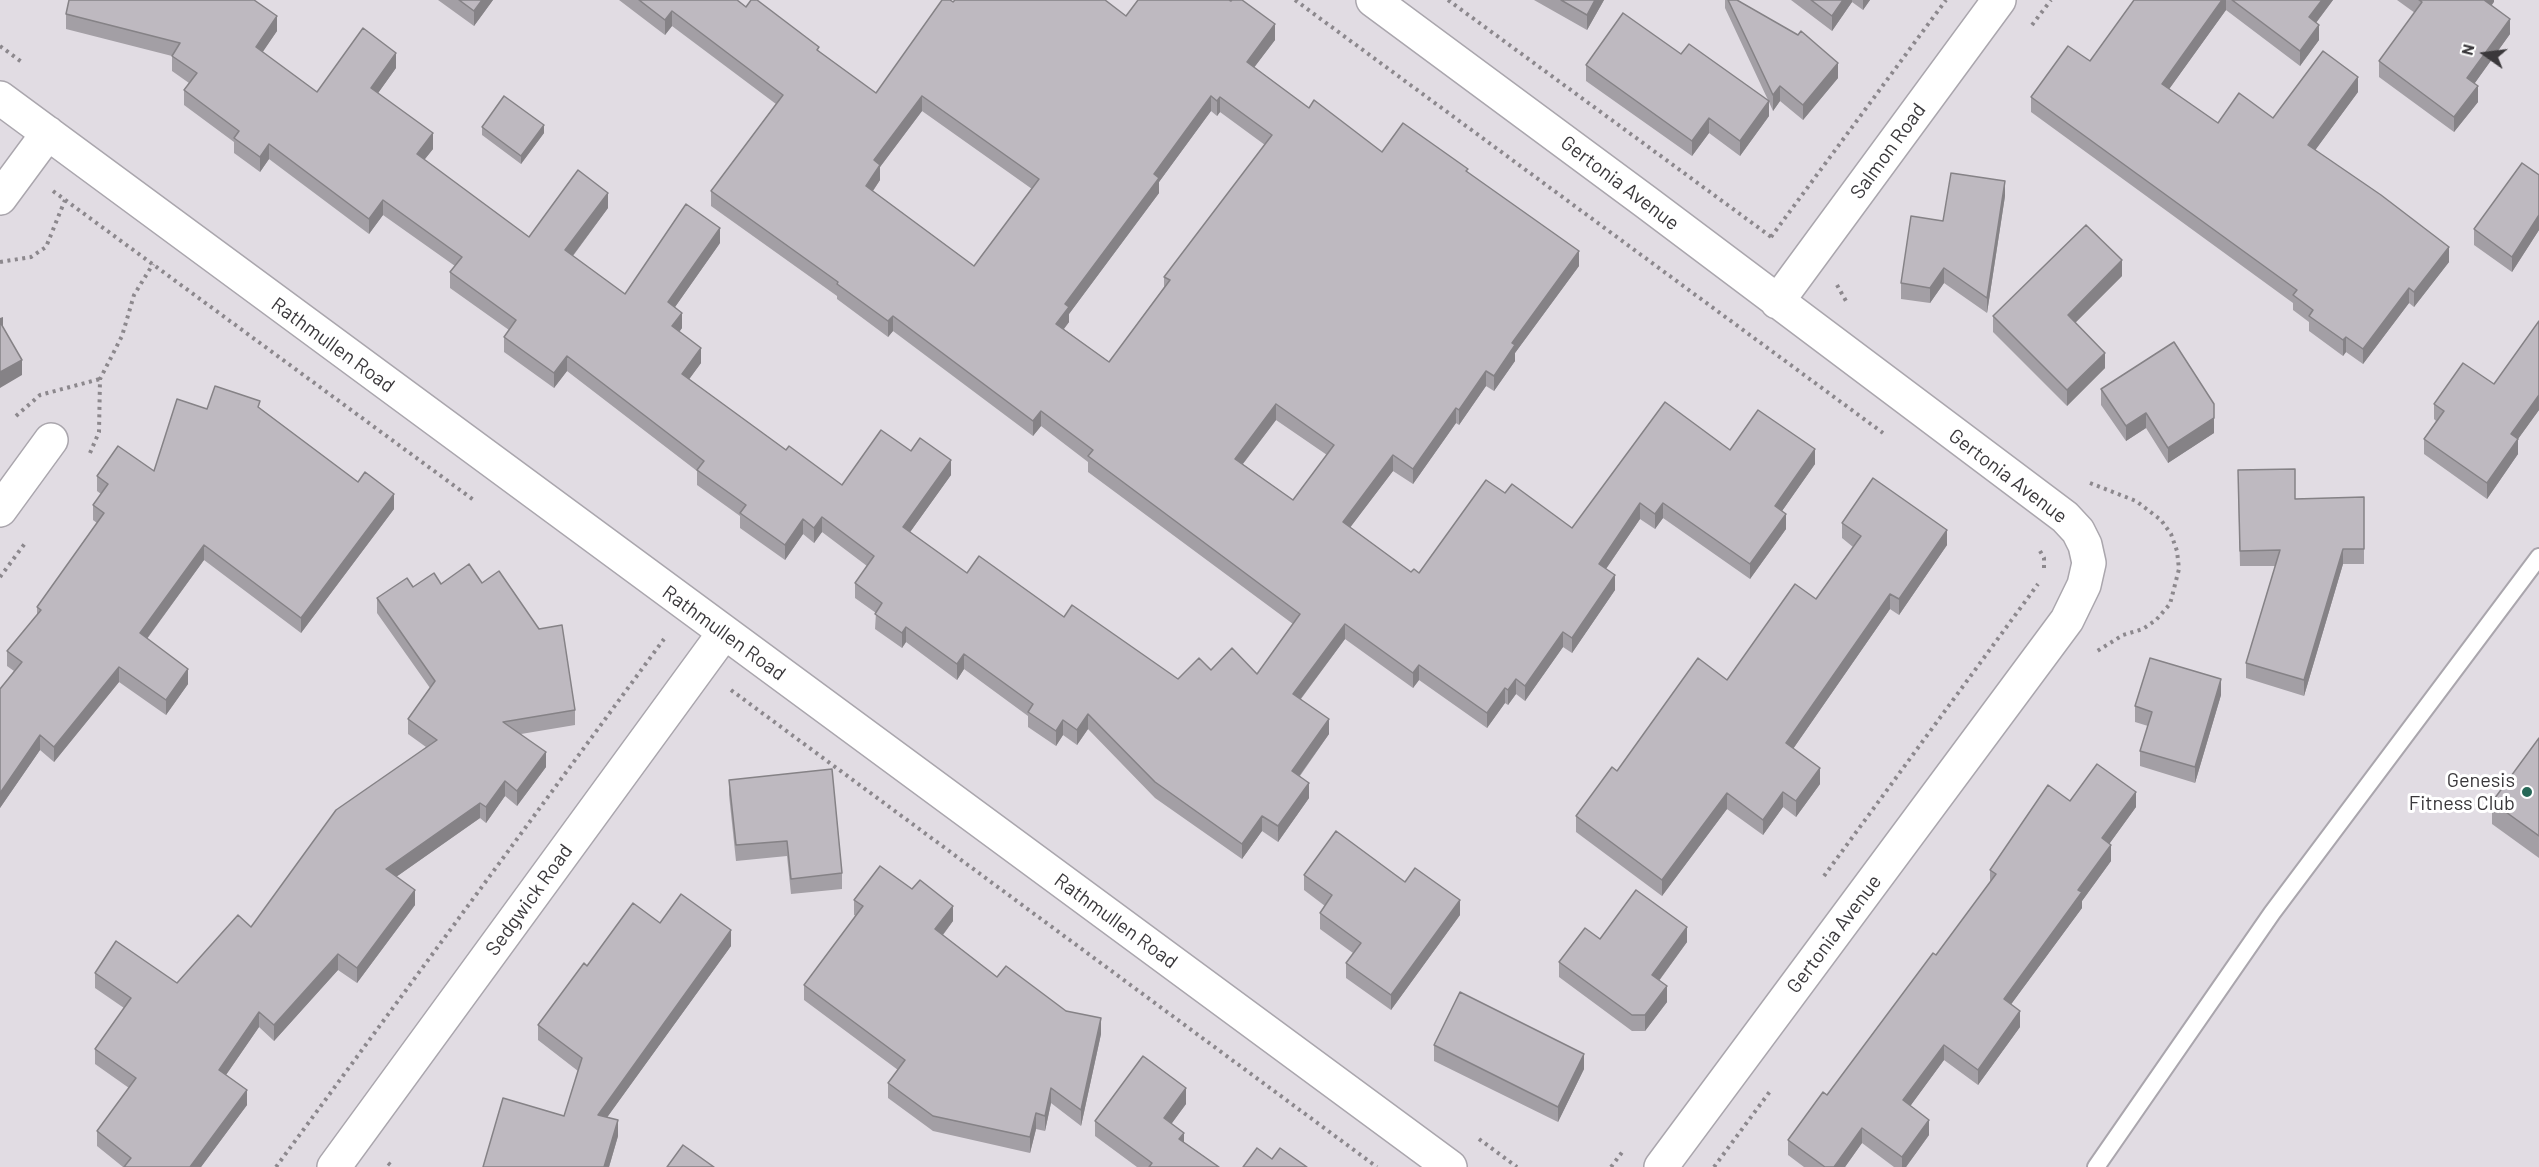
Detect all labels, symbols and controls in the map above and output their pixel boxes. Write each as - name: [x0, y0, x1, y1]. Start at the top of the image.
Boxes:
- north arrow: [2455, 24, 2515, 84]
- text: N: [2457, 42, 2478, 57]
- street label: Salmon Road: [1845, 98, 1931, 204]
- street label: Gertonia Avenue: [1556, 131, 1684, 235]
- street label: Rathmullen Road: [267, 292, 399, 398]
- street label: Gertonia Avenue: [1944, 424, 2072, 528]
- street label: Rathmullen Road: [658, 580, 790, 686]
- place label: Genesis Fitness Club: [2409, 768, 2515, 815]
- marker: Genesis Fitness Club: [2520, 785, 2534, 799]
- street label: Sedgwick Road: [480, 840, 578, 960]
- street label: Rathmullen Road: [1050, 868, 1182, 974]
- street label: Gertonia Avenue: [1782, 870, 1886, 998]

